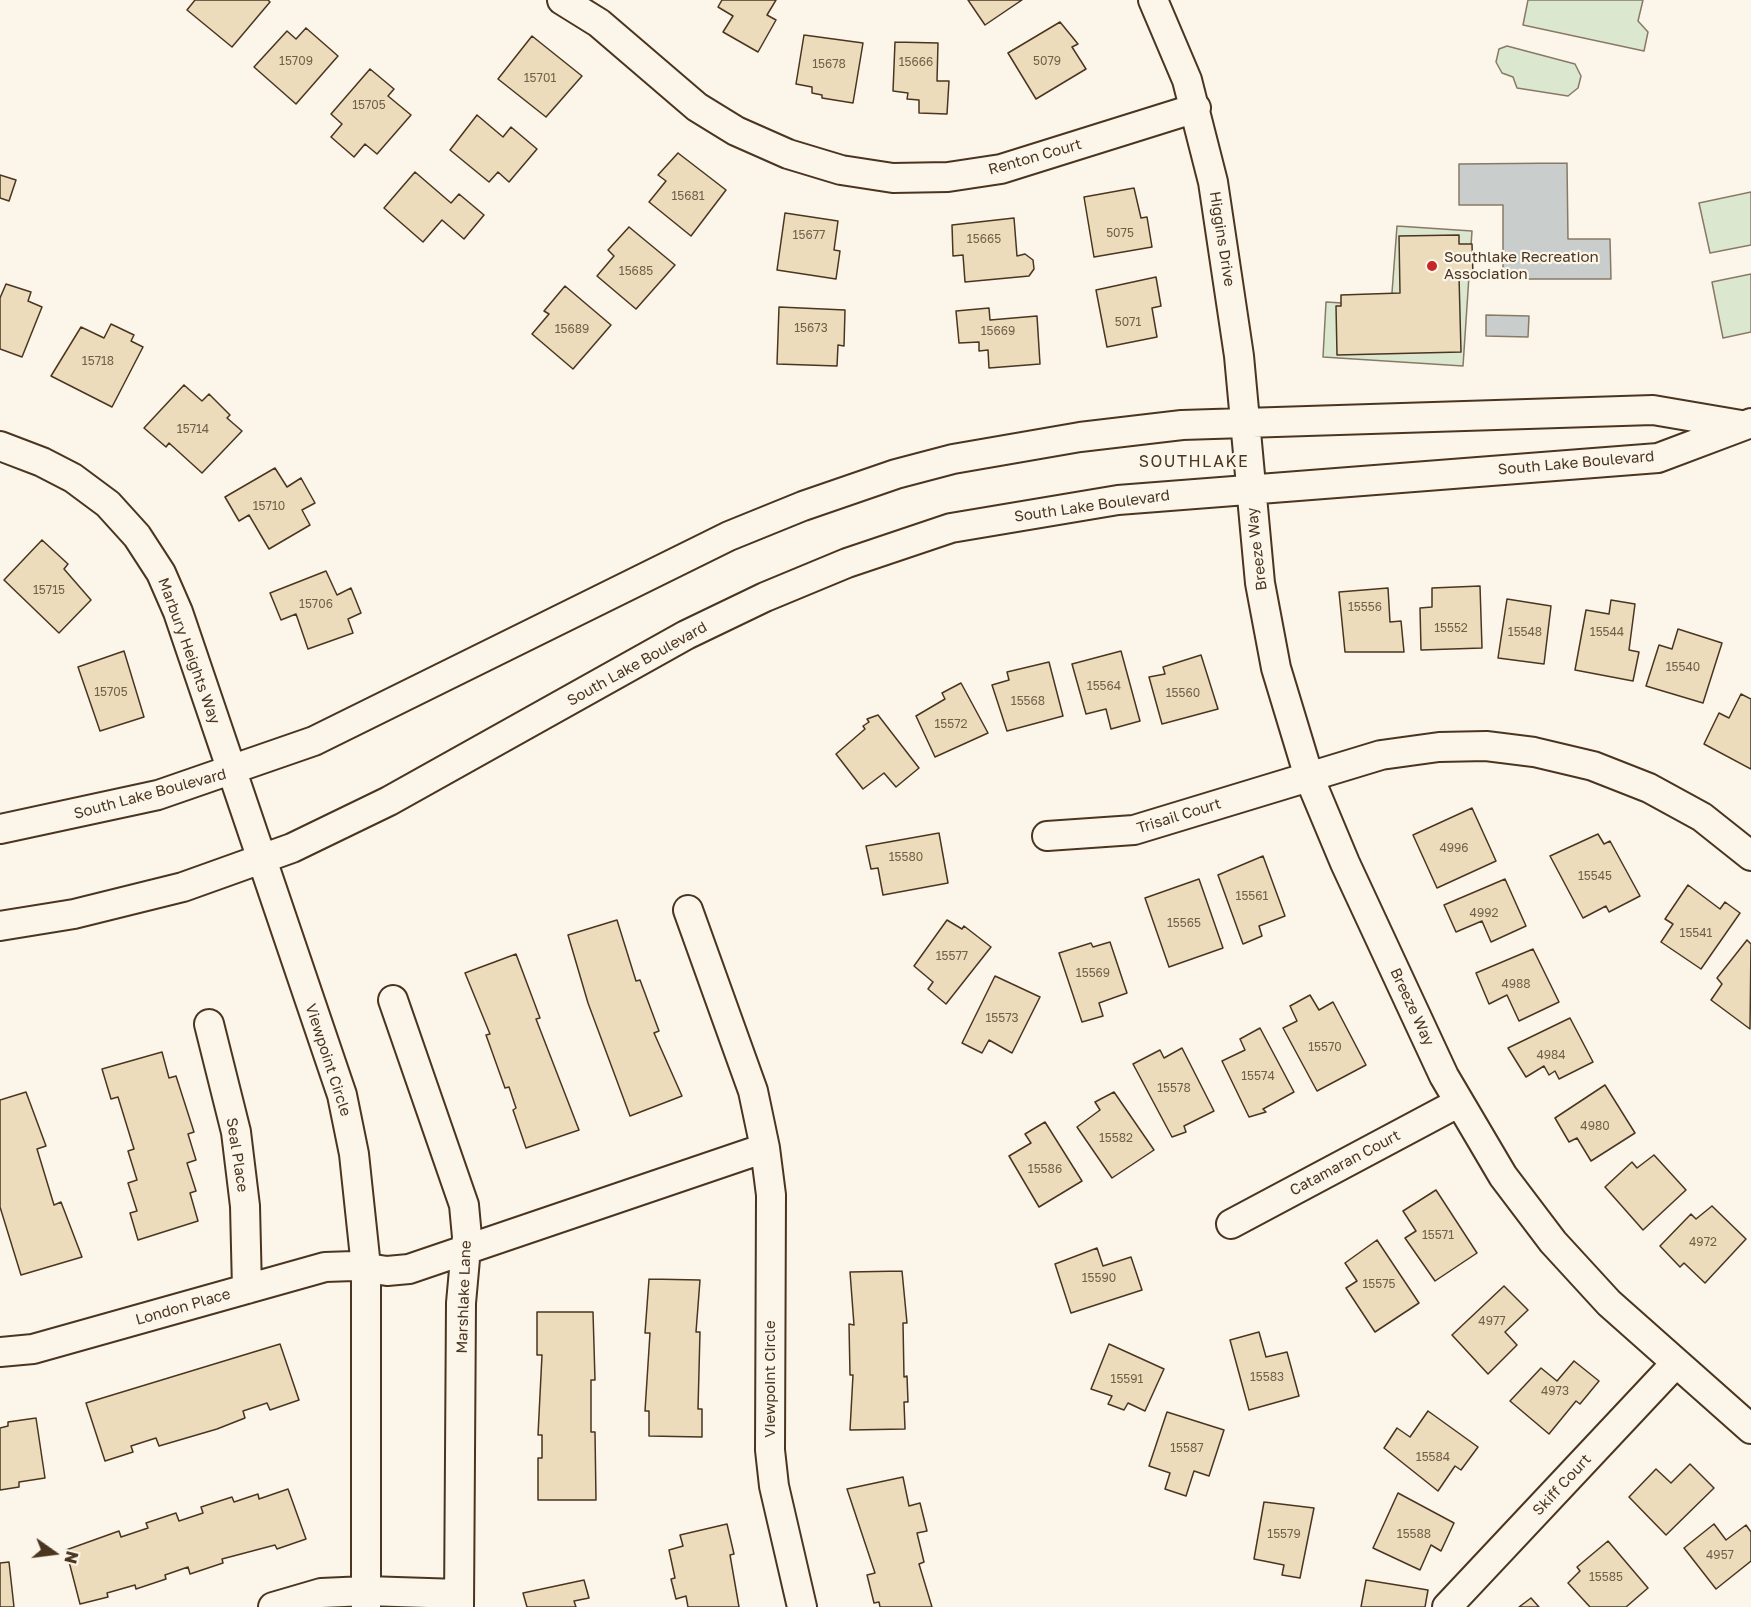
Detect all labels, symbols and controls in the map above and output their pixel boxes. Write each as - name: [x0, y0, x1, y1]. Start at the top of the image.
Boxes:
- house number: 15709: [279, 54, 313, 68]
- house number: 5079: [1033, 54, 1061, 68]
- house number: 15666: [899, 55, 933, 69]
- house number: 15678: [812, 57, 846, 71]
- house number: 15701: [524, 71, 556, 85]
- house number: 15705: [352, 98, 386, 112]
- street label: Renton Court: [986, 135, 1084, 179]
- house number: 15681: [671, 189, 705, 203]
- street label: Higgins Drive: [1206, 190, 1238, 288]
- house number: 5075: [1106, 226, 1134, 240]
- house number: 15677: [793, 228, 825, 242]
- house number: 15665: [967, 232, 1001, 246]
- place label: Southlake Recreation Association: [1444, 248, 1599, 283]
- marker: Southlake Recreation Association: [1425, 259, 1439, 273]
- house number: 15685: [619, 264, 653, 278]
- house number: 5071: [1115, 315, 1141, 329]
- house number: 15673: [794, 321, 828, 335]
- house number: 15689: [555, 322, 589, 336]
- house number: 15669: [981, 324, 1015, 338]
- house number: 15718: [82, 354, 114, 368]
- house number: 15714: [177, 422, 209, 436]
- street label: South Lake Boulevard: [1497, 447, 1655, 479]
- district label: SOUTHLAKE: [1139, 452, 1249, 472]
- street label: South Lake Boulevard: [1013, 486, 1171, 526]
- house number: 15710: [253, 499, 285, 513]
- street label: Breeze Way: [1243, 506, 1271, 592]
- street label: Marbury Heights Way: [154, 575, 224, 727]
- house number: 15715: [33, 583, 65, 597]
- house number: 15706: [299, 597, 333, 611]
- house number: 15556: [1348, 600, 1382, 614]
- street label: South Lake Boulevard: [564, 618, 710, 710]
- house number: 15552: [1434, 621, 1468, 635]
- house number: 15548: [1508, 625, 1542, 639]
- house number: 15544: [1590, 625, 1624, 639]
- house number: 15540: [1666, 660, 1700, 674]
- house number: 15564: [1087, 679, 1121, 693]
- house number: 15705: [94, 685, 128, 699]
- house number: 15560: [1166, 686, 1200, 700]
- house number: 15568: [1011, 694, 1045, 708]
- house number: 15572: [934, 717, 968, 731]
- street label: South Lake Boulevard: [72, 765, 228, 823]
- street label: Trisail Court: [1135, 795, 1223, 837]
- house number: 4996: [1439, 841, 1469, 855]
- house number: 15580: [889, 850, 923, 864]
- house number: 15545: [1578, 869, 1612, 883]
- house number: 15561: [1236, 889, 1268, 903]
- house number: 4992: [1470, 906, 1498, 920]
- house number: 15565: [1167, 916, 1201, 930]
- house number: 15541: [1680, 926, 1712, 940]
- house number: 15577: [936, 949, 968, 963]
- street label: Breeze Way: [1386, 965, 1438, 1049]
- house number: 15569: [1076, 966, 1110, 980]
- house number: 4988: [1501, 977, 1531, 991]
- street label: Viewpoint Circle: [301, 1001, 355, 1119]
- house number: 15573: [985, 1011, 1019, 1025]
- house number: 15570: [1308, 1040, 1342, 1054]
- house number: 4984: [1536, 1048, 1566, 1062]
- house number: 15574: [1241, 1069, 1275, 1083]
- house number: 15578: [1157, 1081, 1191, 1095]
- street label: Seal Place: [222, 1116, 252, 1194]
- house number: 4980: [1580, 1119, 1610, 1133]
- street label: Catamaran Court: [1287, 1126, 1403, 1200]
- house number: 15582: [1099, 1131, 1133, 1145]
- house number: 15586: [1028, 1162, 1062, 1176]
- house number: 15571: [1422, 1228, 1454, 1242]
- house number: 4972: [1689, 1235, 1717, 1249]
- street label: Marshlake Lane: [453, 1240, 475, 1354]
- house number: 15590: [1082, 1271, 1116, 1285]
- house number: 15575: [1362, 1277, 1396, 1291]
- street label: London Place: [134, 1285, 232, 1329]
- house number: 4977: [1478, 1314, 1506, 1328]
- street label: Viewpoint Circle: [761, 1320, 779, 1438]
- house number: 15583: [1250, 1370, 1284, 1384]
- house number: 15591: [1111, 1372, 1143, 1386]
- house number: 4973: [1541, 1384, 1569, 1398]
- house number: 15587: [1170, 1441, 1204, 1455]
- house number: 15584: [1416, 1450, 1450, 1464]
- street label: Skiff Court: [1529, 1451, 1595, 1519]
- north arrow: [24, 1523, 84, 1583]
- house number: 15579: [1267, 1527, 1301, 1541]
- house number: 15588: [1397, 1527, 1431, 1541]
- house number: 4957: [1706, 1548, 1734, 1562]
- text: N: [60, 1549, 83, 1566]
- house number: 15585: [1589, 1570, 1623, 1584]

